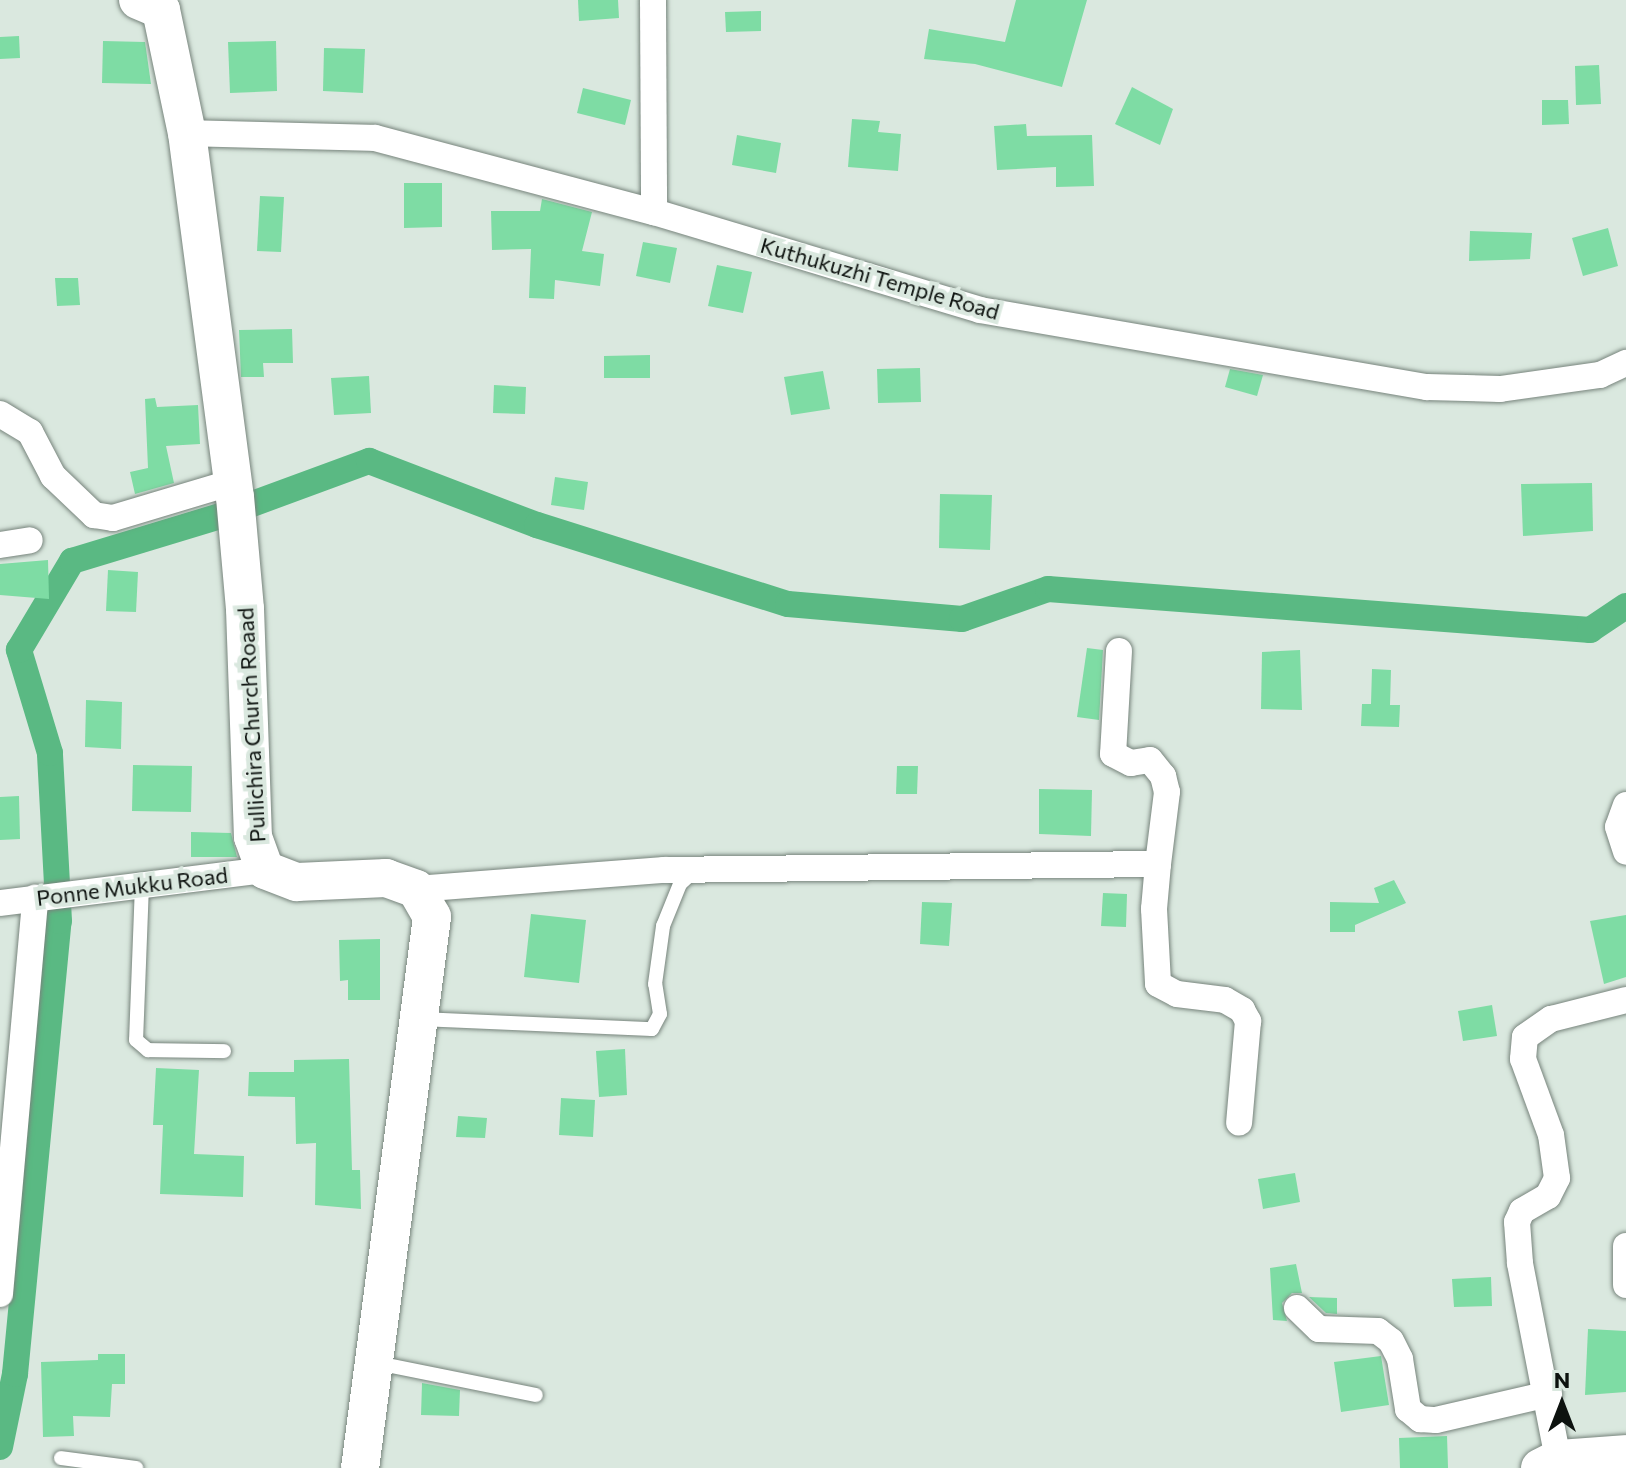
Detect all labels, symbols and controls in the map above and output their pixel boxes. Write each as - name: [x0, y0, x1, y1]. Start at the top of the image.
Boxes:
- street label: Kuthukuzhi Temple Road: [758, 231, 1002, 325]
- street label: Pullichira Church Roaad: [232, 607, 270, 843]
- street label: Ponne Mukku Road: [35, 861, 229, 911]
- north arrow: [1522, 1364, 1602, 1444]
- text: N: [1554, 1366, 1570, 1393]

